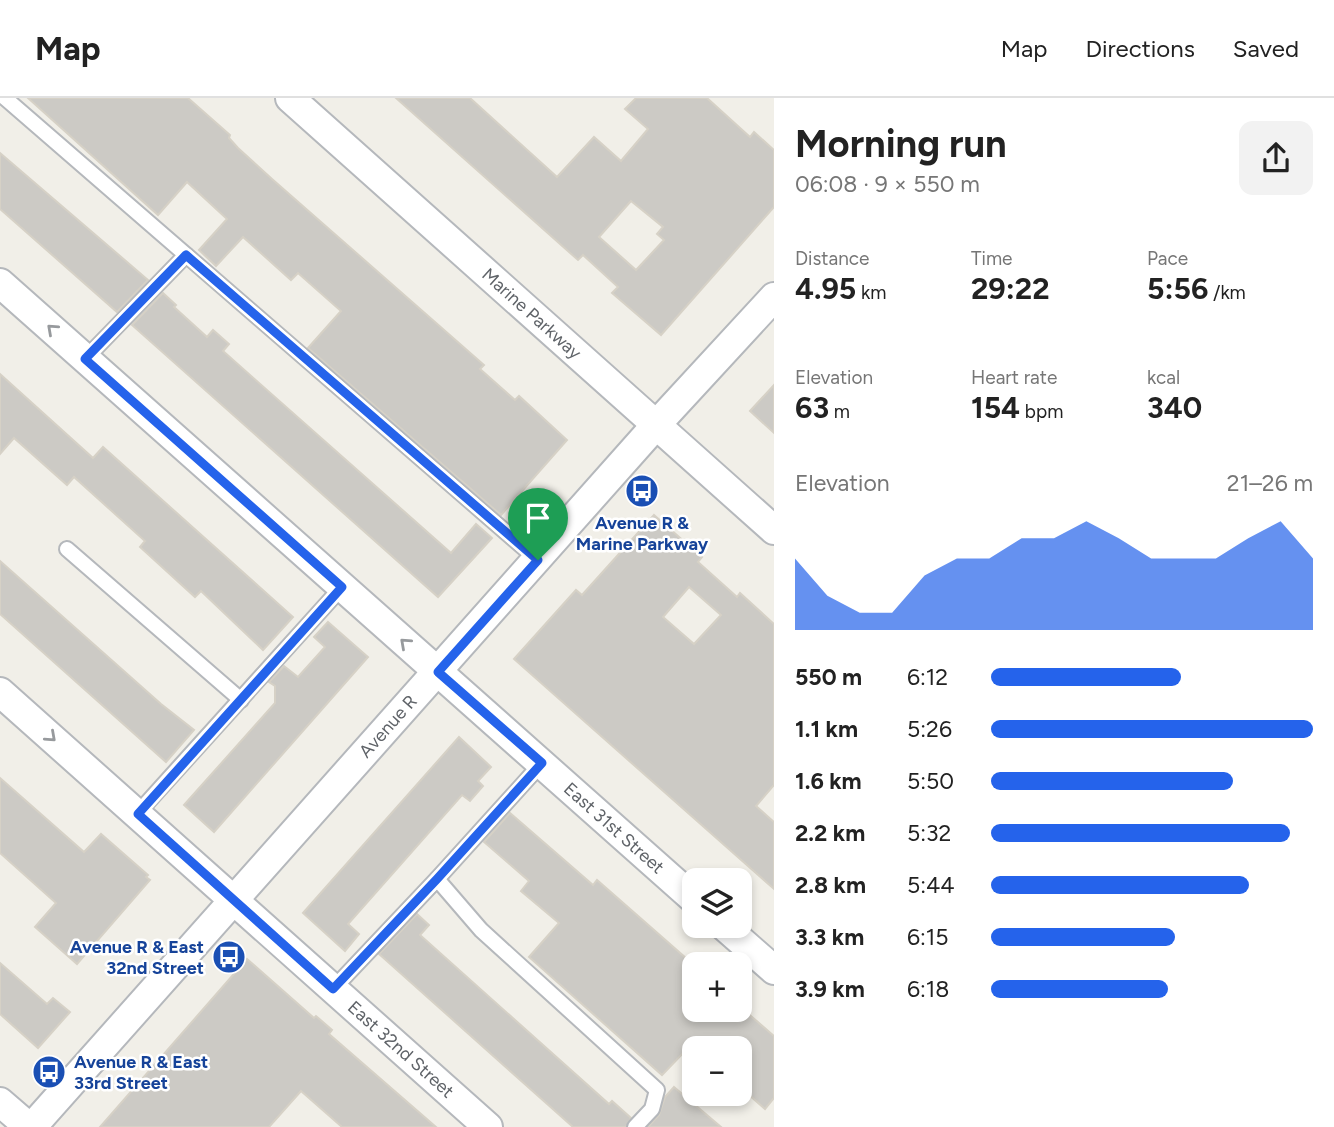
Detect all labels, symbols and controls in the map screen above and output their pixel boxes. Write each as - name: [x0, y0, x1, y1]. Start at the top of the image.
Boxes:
- text: Map: [35, 29, 101, 68]
- text: Map: [1001, 34, 1047, 63]
- text: Directions: [1085, 34, 1195, 63]
- text: Saved: [1233, 34, 1299, 63]
- text: Morning run: [795, 121, 1007, 167]
- button: share: [1239, 121, 1313, 195]
- text: 06:08 · 9 × 550 m: [795, 170, 980, 198]
- text: Distance: [795, 247, 869, 270]
- text: Time: [971, 247, 1012, 270]
- text: Pace: [1147, 247, 1188, 270]
- street label: Marine Parkway: [477, 264, 586, 364]
- text: 4.95: [795, 270, 856, 307]
- text: 29:22: [971, 270, 1050, 307]
- text: 5:56: [1147, 270, 1208, 307]
- text: km: [856, 281, 886, 304]
- text: /km: [1208, 281, 1246, 304]
- one-way arrow: [47, 325, 60, 338]
- text: Elevation: [795, 366, 873, 389]
- text: Heart rate: [971, 366, 1057, 389]
- text: kcal: [1147, 366, 1180, 389]
- text: 63: [795, 389, 829, 426]
- text: 154: [971, 389, 1020, 426]
- text: 340: [1147, 389, 1202, 426]
- text: m: [829, 400, 850, 423]
- text: bpm: [1020, 400, 1063, 423]
- text: Elevation: [795, 469, 890, 497]
- text: 21–26 m: [1227, 469, 1313, 497]
- bus stop icon: Avenue R & Marine Parkway: [623, 472, 661, 510]
- pin: [508, 488, 568, 560]
- icon: arrive: [519, 499, 557, 537]
- place label: Avenue R & Marine Parkway: [576, 512, 709, 555]
- one-way arrow: [400, 639, 413, 652]
- text: 550 m: [795, 663, 862, 691]
- text: 6:12: [907, 663, 948, 691]
- street label: Avenue R: [354, 690, 422, 762]
- text: 1.1 km: [795, 715, 858, 743]
- text: 5:26: [907, 715, 952, 743]
- one-way arrow: [43, 729, 56, 741]
- text: 1.6 km: [795, 767, 862, 795]
- text: 5:50: [907, 767, 954, 795]
- street label: East 31st Street: [559, 778, 669, 879]
- text: 2.2 km: [795, 819, 865, 847]
- text: 5:32: [907, 819, 951, 847]
- map controls: [682, 868, 752, 1106]
- button: layers: [682, 868, 752, 938]
- text: 2.8 km: [795, 871, 866, 899]
- text: 5:44: [907, 871, 955, 899]
- text: 3.3 km: [795, 923, 864, 951]
- text: 6:15: [907, 923, 949, 951]
- place label: Avenue R & East 32nd Street: [70, 936, 204, 979]
- bus stop icon: Avenue R & East 32nd Street: [210, 938, 248, 976]
- button: +: [682, 952, 752, 1022]
- text: 3.9 km: [795, 975, 865, 1003]
- text: 6:18: [907, 975, 949, 1003]
- street label: East 32nd Street: [343, 996, 459, 1103]
- button: −: [682, 1036, 752, 1106]
- place label: Avenue R & East 33rd Street: [74, 1051, 208, 1094]
- bus stop icon: Avenue R & East 33rd Street: [30, 1053, 68, 1091]

